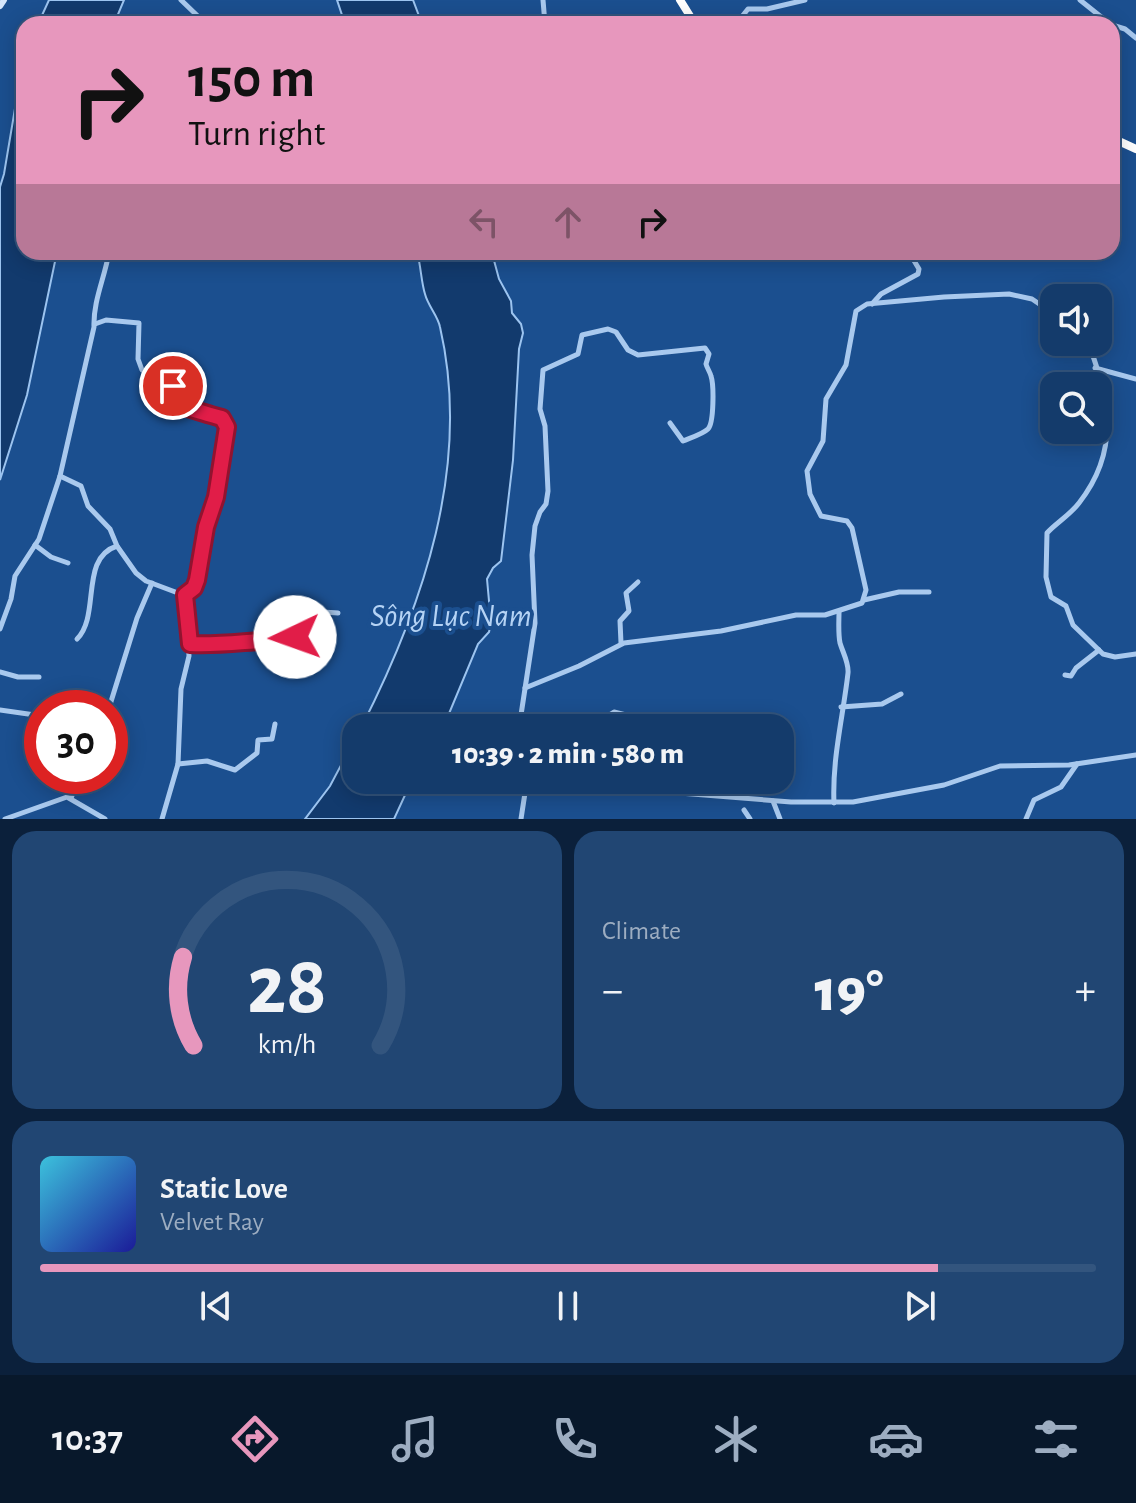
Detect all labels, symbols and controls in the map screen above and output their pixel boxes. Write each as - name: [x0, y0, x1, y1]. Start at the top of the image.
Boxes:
- icon: right: [56, 48, 160, 152]
- text: 150 m: [188, 51, 315, 107]
- text: Turn right: [188, 116, 325, 152]
- icon: left: [462, 200, 506, 244]
- icon: ahead: [546, 200, 590, 244]
- icon: right: [630, 200, 674, 244]
- map controls: [1040, 284, 1112, 444]
- button: sound: [1040, 284, 1112, 356]
- pin: [139, 352, 207, 420]
- icon: arrive: [151, 364, 195, 408]
- button: search: [1040, 372, 1112, 444]
- position arrow: [253, 595, 337, 679]
- water label: Sông Lục Nam: [370, 600, 532, 632]
- speed limit sign: 30: [24, 690, 128, 794]
- text: 10:39 · 2 min · 580 m: [452, 739, 684, 769]
- text: Climate: [602, 918, 681, 944]
- text: 28: [247, 945, 327, 1029]
- text: 19°: [815, 962, 883, 1022]
- text: −: [602, 969, 623, 1013]
- text: +: [1075, 969, 1096, 1013]
- text: km/h: [258, 1030, 316, 1059]
- text: Static Love: [160, 1174, 288, 1204]
- text: Velvet Ray: [160, 1209, 264, 1235]
- icon: previous: [194, 1284, 238, 1328]
- icon: pause: [546, 1284, 590, 1328]
- icon: next: [898, 1284, 942, 1328]
- icon: directions: [227, 1411, 283, 1467]
- icon: music: [387, 1411, 443, 1467]
- icon: phone: [547, 1411, 603, 1467]
- icon: climate: [708, 1411, 764, 1467]
- icon: car: [868, 1411, 924, 1467]
- icon: filters: [1028, 1411, 1084, 1467]
- text: 10:37: [52, 1421, 123, 1457]

